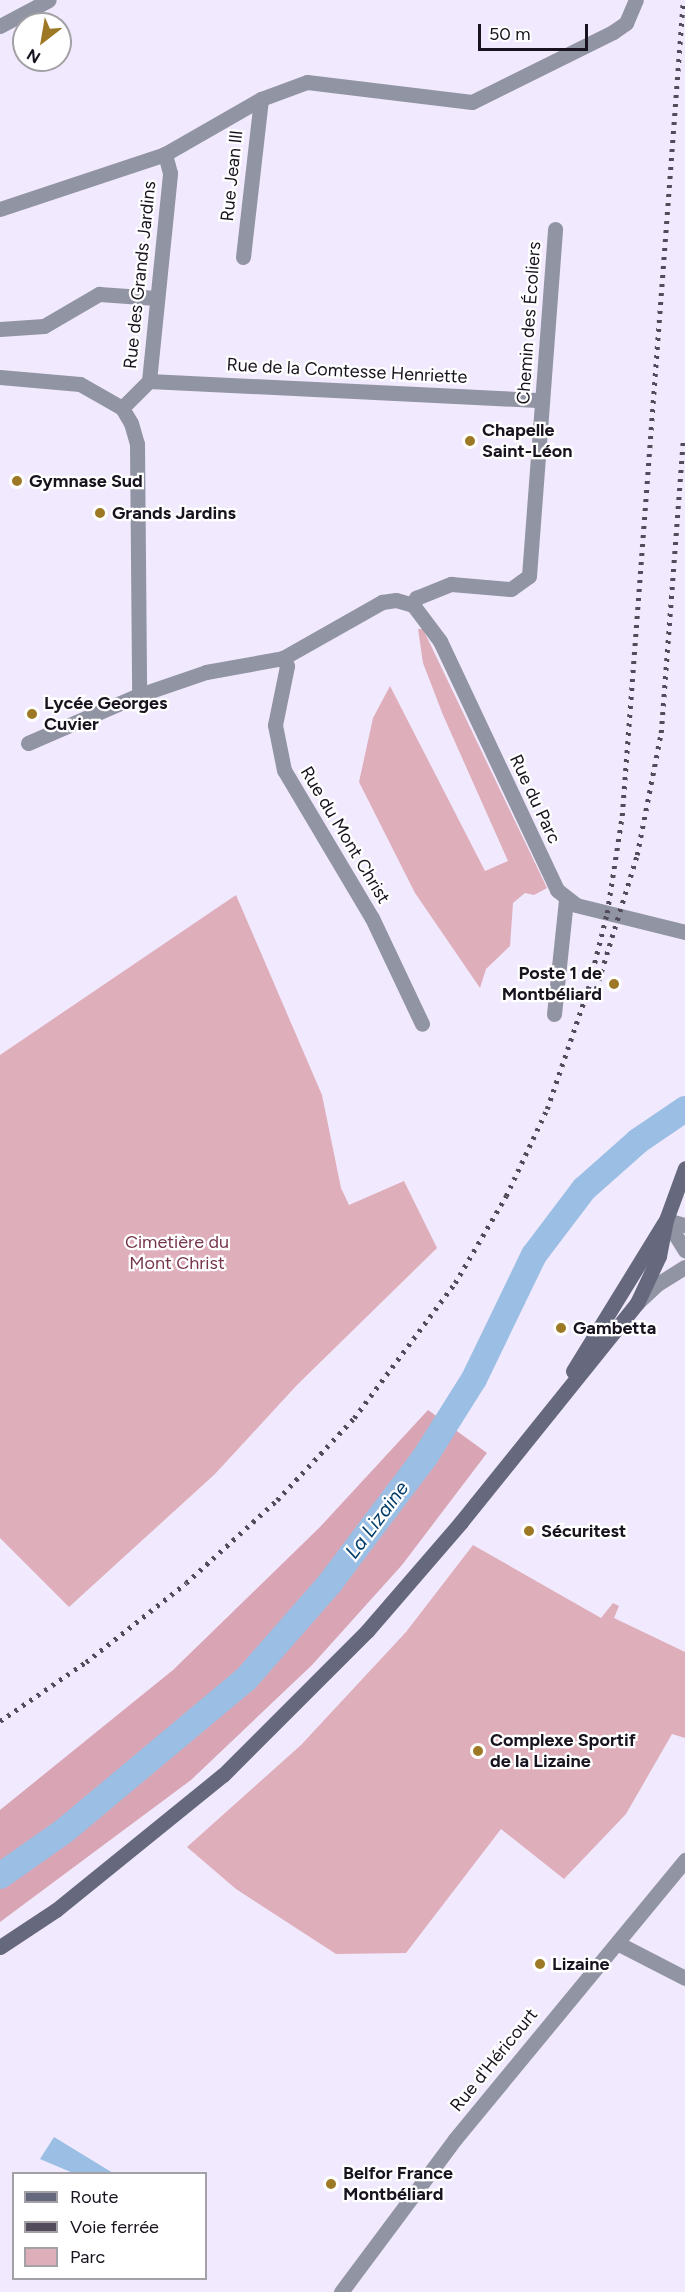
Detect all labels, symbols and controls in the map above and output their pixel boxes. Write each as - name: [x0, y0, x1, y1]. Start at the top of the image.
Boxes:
- north arrow: [12, 12, 72, 72]
- scale bar: [481, 12, 590, 50]
- text: 50 m: [489, 23, 531, 45]
- text: N: [23, 45, 44, 67]
- street label: Rue Jean Ill: [216, 130, 248, 222]
- street label: Rue des Grands Jardins: [119, 180, 161, 370]
- street label: Chemin des Écoliers: [513, 241, 545, 405]
- street label: Rue de la Comtesse Henriette: [226, 354, 468, 388]
- place label: Chapelle Saint-Léon: [482, 420, 572, 462]
- marker: Chapelle Saint-Léon: [463, 434, 477, 448]
- place label: Gymnase Sud: [29, 470, 143, 492]
- marker: Gymnase Sud: [10, 474, 24, 488]
- place label: Grands Jardins: [112, 502, 236, 524]
- marker: Grands Jardins: [93, 506, 107, 520]
- place label: Lycée Georges Cuvier: [44, 693, 167, 736]
- marker: Lycée Georges Cuvier: [25, 707, 39, 721]
- street label: Rue du Parc: [505, 751, 565, 847]
- street label: Rue du Mont Christ: [296, 763, 394, 907]
- place label: Poste 1 de Montbéliard: [502, 963, 602, 1006]
- marker: Poste 1 de Montbéliard: [607, 977, 621, 991]
- park label: Cimetière du Mont Christ: [125, 1232, 229, 1274]
- place label: Gambetta: [573, 1317, 656, 1339]
- marker: Gambetta: [554, 1321, 568, 1335]
- water label: La Lizaine: [340, 1477, 414, 1563]
- place label: Sécuritest: [541, 1520, 626, 1542]
- marker: Sécuritest: [522, 1524, 536, 1538]
- place label: Complexe Sportif de la Lizaine: [490, 1730, 636, 1772]
- marker: Complexe Sportif de la Lizaine: [471, 1744, 485, 1758]
- place label: Lizaine: [552, 1953, 609, 1975]
- marker: Lizaine: [533, 1957, 547, 1971]
- street label: Rue d'Héricourt: [446, 2004, 542, 2116]
- place label: Belfor France Montbéliard: [343, 2163, 453, 2206]
- legend: [12, 2172, 207, 2280]
- marker: Belfor France Montbéliard: [324, 2177, 338, 2191]
- text: Route: [70, 2186, 118, 2208]
- text: Voie ferrée: [70, 2216, 159, 2238]
- text: Parc: [70, 2246, 105, 2268]

